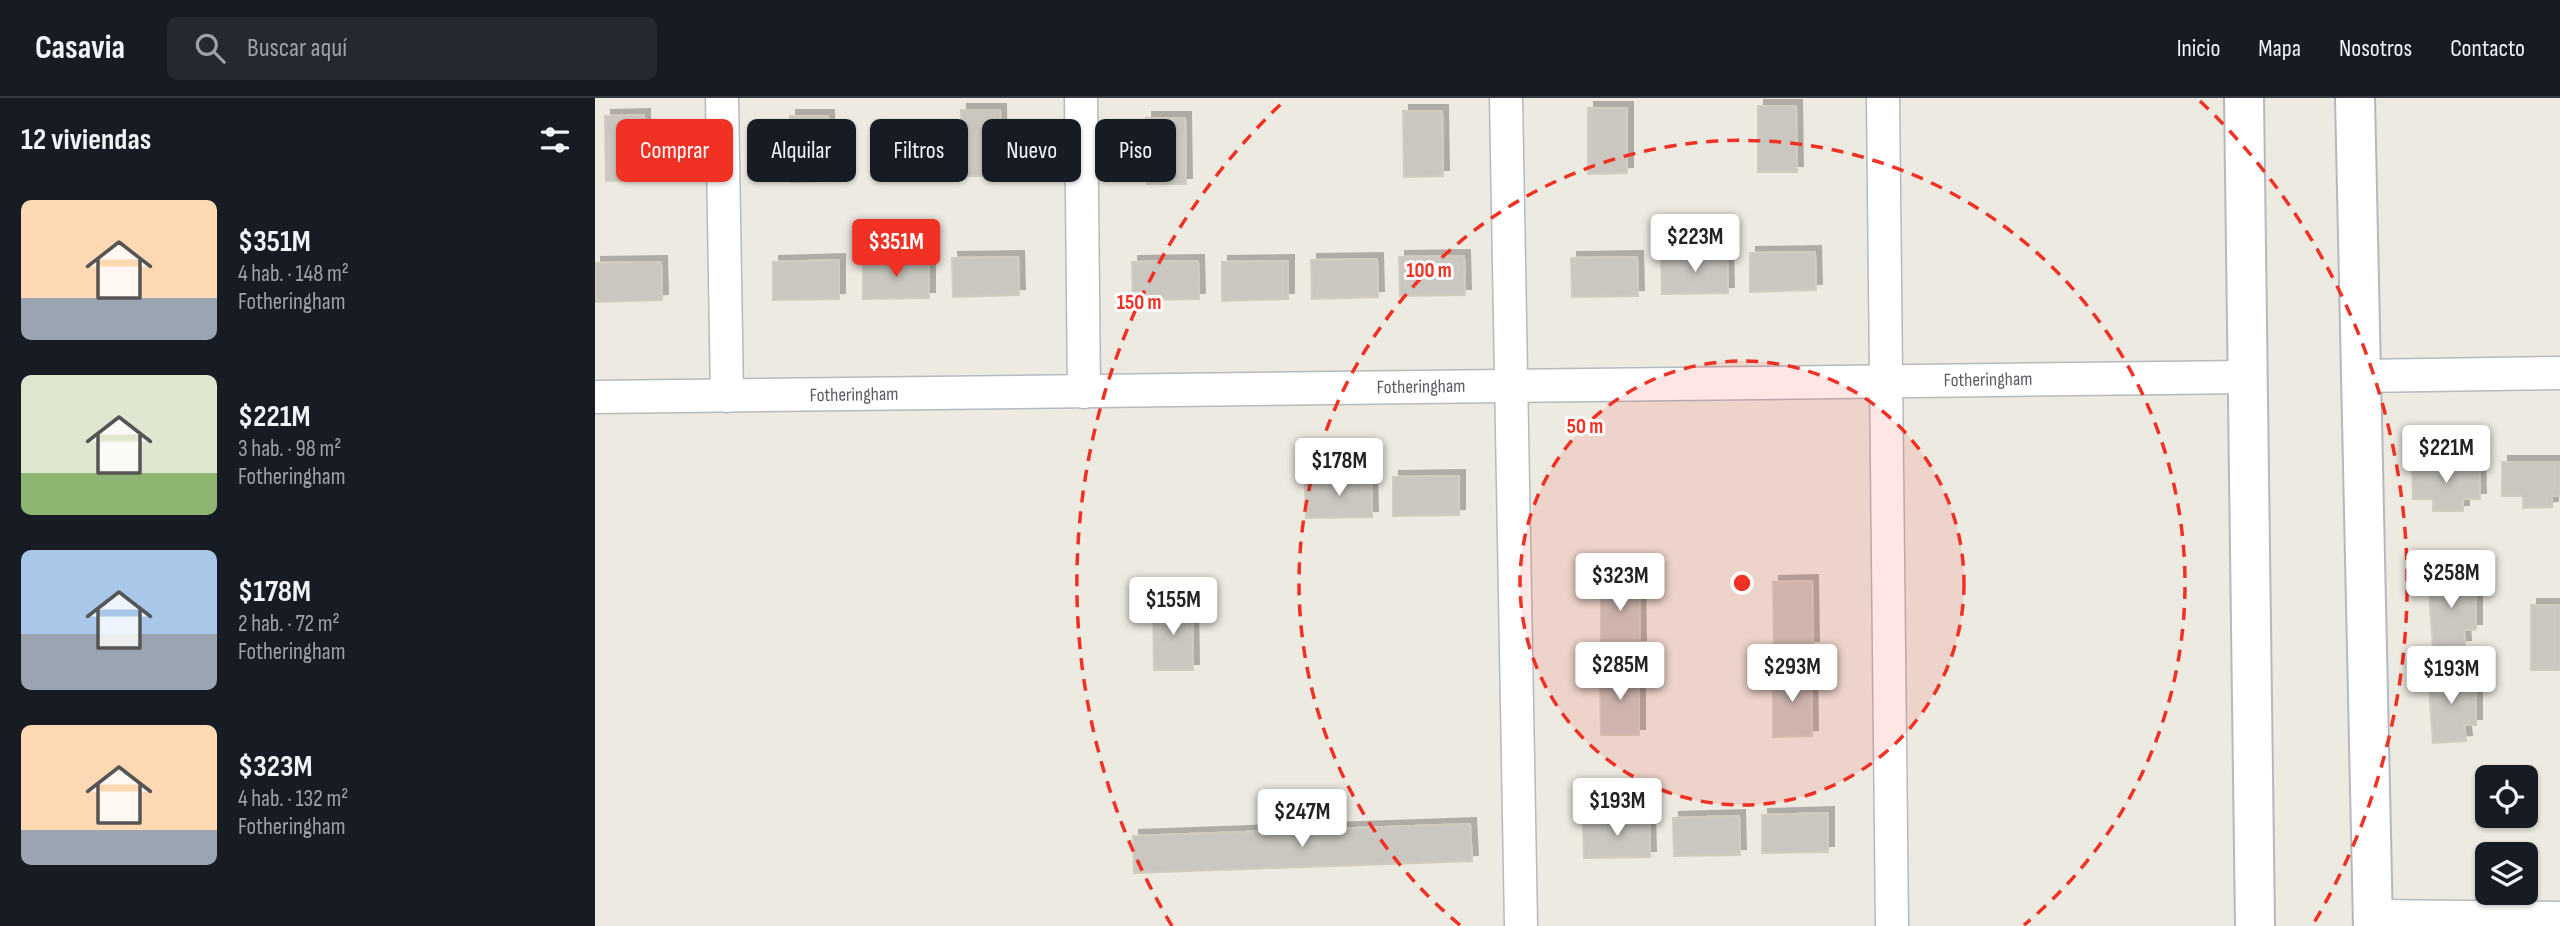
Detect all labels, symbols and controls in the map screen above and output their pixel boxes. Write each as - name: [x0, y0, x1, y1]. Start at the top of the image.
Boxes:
- search box: [167, 17, 657, 80]
- text: Casavia: [35, 28, 125, 68]
- icon: search: [191, 29, 229, 67]
- text: Buscar aquí: [247, 33, 347, 64]
- text: Inicio: [2177, 34, 2220, 63]
- text: Mapa: [2258, 34, 2301, 63]
- text: Nosotros: [2339, 34, 2412, 63]
- text: Contacto: [2450, 34, 2525, 63]
- chip: Comprar: [616, 119, 733, 182]
- chip: Alquilar: [747, 119, 856, 182]
- chip: Filtros: [870, 119, 968, 182]
- chip: Nuevo: [982, 119, 1081, 182]
- chip: Piso: [1095, 119, 1176, 182]
- icon: filters: [536, 121, 574, 159]
- text: 12 viviendas: [21, 122, 151, 158]
- pin: $223M: [1646, 214, 1744, 274]
- pin: $351M: [847, 220, 945, 279]
- text: $223M: [1667, 223, 1723, 251]
- text: $351M: [238, 224, 311, 260]
- icon: home: [77, 228, 161, 312]
- text: $351M: [868, 228, 924, 256]
- text: 100 m: [1406, 258, 1452, 283]
- text: 4 hab. · 148 m²: [238, 260, 349, 288]
- text: Fotheringham: [238, 288, 345, 316]
- text: 150 m: [1117, 290, 1161, 315]
- street label: Fotheringham: [1943, 368, 2033, 392]
- street label: Fotheringham: [1376, 375, 1466, 399]
- street label: Fotheringham: [809, 383, 899, 407]
- text: $221M: [238, 399, 310, 435]
- icon: home: [77, 403, 161, 487]
- text: 50 m: [1567, 414, 1603, 439]
- pin: $221M: [2397, 426, 2495, 485]
- text: $221M: [2418, 434, 2474, 462]
- text: 3 hab. · 98 m²: [238, 435, 341, 463]
- pin: $178M: [1290, 438, 1388, 498]
- text: $178M: [1311, 447, 1367, 475]
- text: Fotheringham: [238, 463, 345, 491]
- pin: $258M: [2402, 550, 2500, 610]
- pin: $323M: [1571, 554, 1669, 613]
- text: $258M: [2422, 559, 2480, 587]
- text: $323M: [1591, 562, 1649, 590]
- centre of rings: [1730, 571, 1754, 595]
- text: $178M: [238, 574, 311, 610]
- icon: home: [77, 578, 161, 662]
- pin: $155M: [1124, 578, 1222, 637]
- text: $155M: [1145, 586, 1201, 614]
- text: 2 hab. · 72 m²: [238, 610, 340, 638]
- text: Fotheringham: [238, 638, 345, 666]
- pin: $285M: [1571, 642, 1669, 702]
- pin: $293M: [1743, 644, 1841, 704]
- pin: $193M: [2402, 646, 2500, 706]
- text: $285M: [1591, 651, 1649, 679]
- text: $293M: [1763, 653, 1821, 681]
- text: $193M: [2423, 655, 2479, 683]
- text: $323M: [238, 749, 312, 785]
- icon: home: [77, 753, 161, 837]
- map controls: [2475, 765, 2538, 905]
- button: locate: [2475, 765, 2538, 828]
- pin: $193M: [1568, 778, 1666, 838]
- text: 4 hab. · 132 m²: [238, 785, 348, 813]
- text: $193M: [1589, 787, 1645, 815]
- pin: $247M: [1253, 790, 1351, 849]
- text: $247M: [1274, 798, 1330, 826]
- text: Fotheringham: [238, 813, 345, 841]
- button: layers: [2475, 842, 2538, 905]

